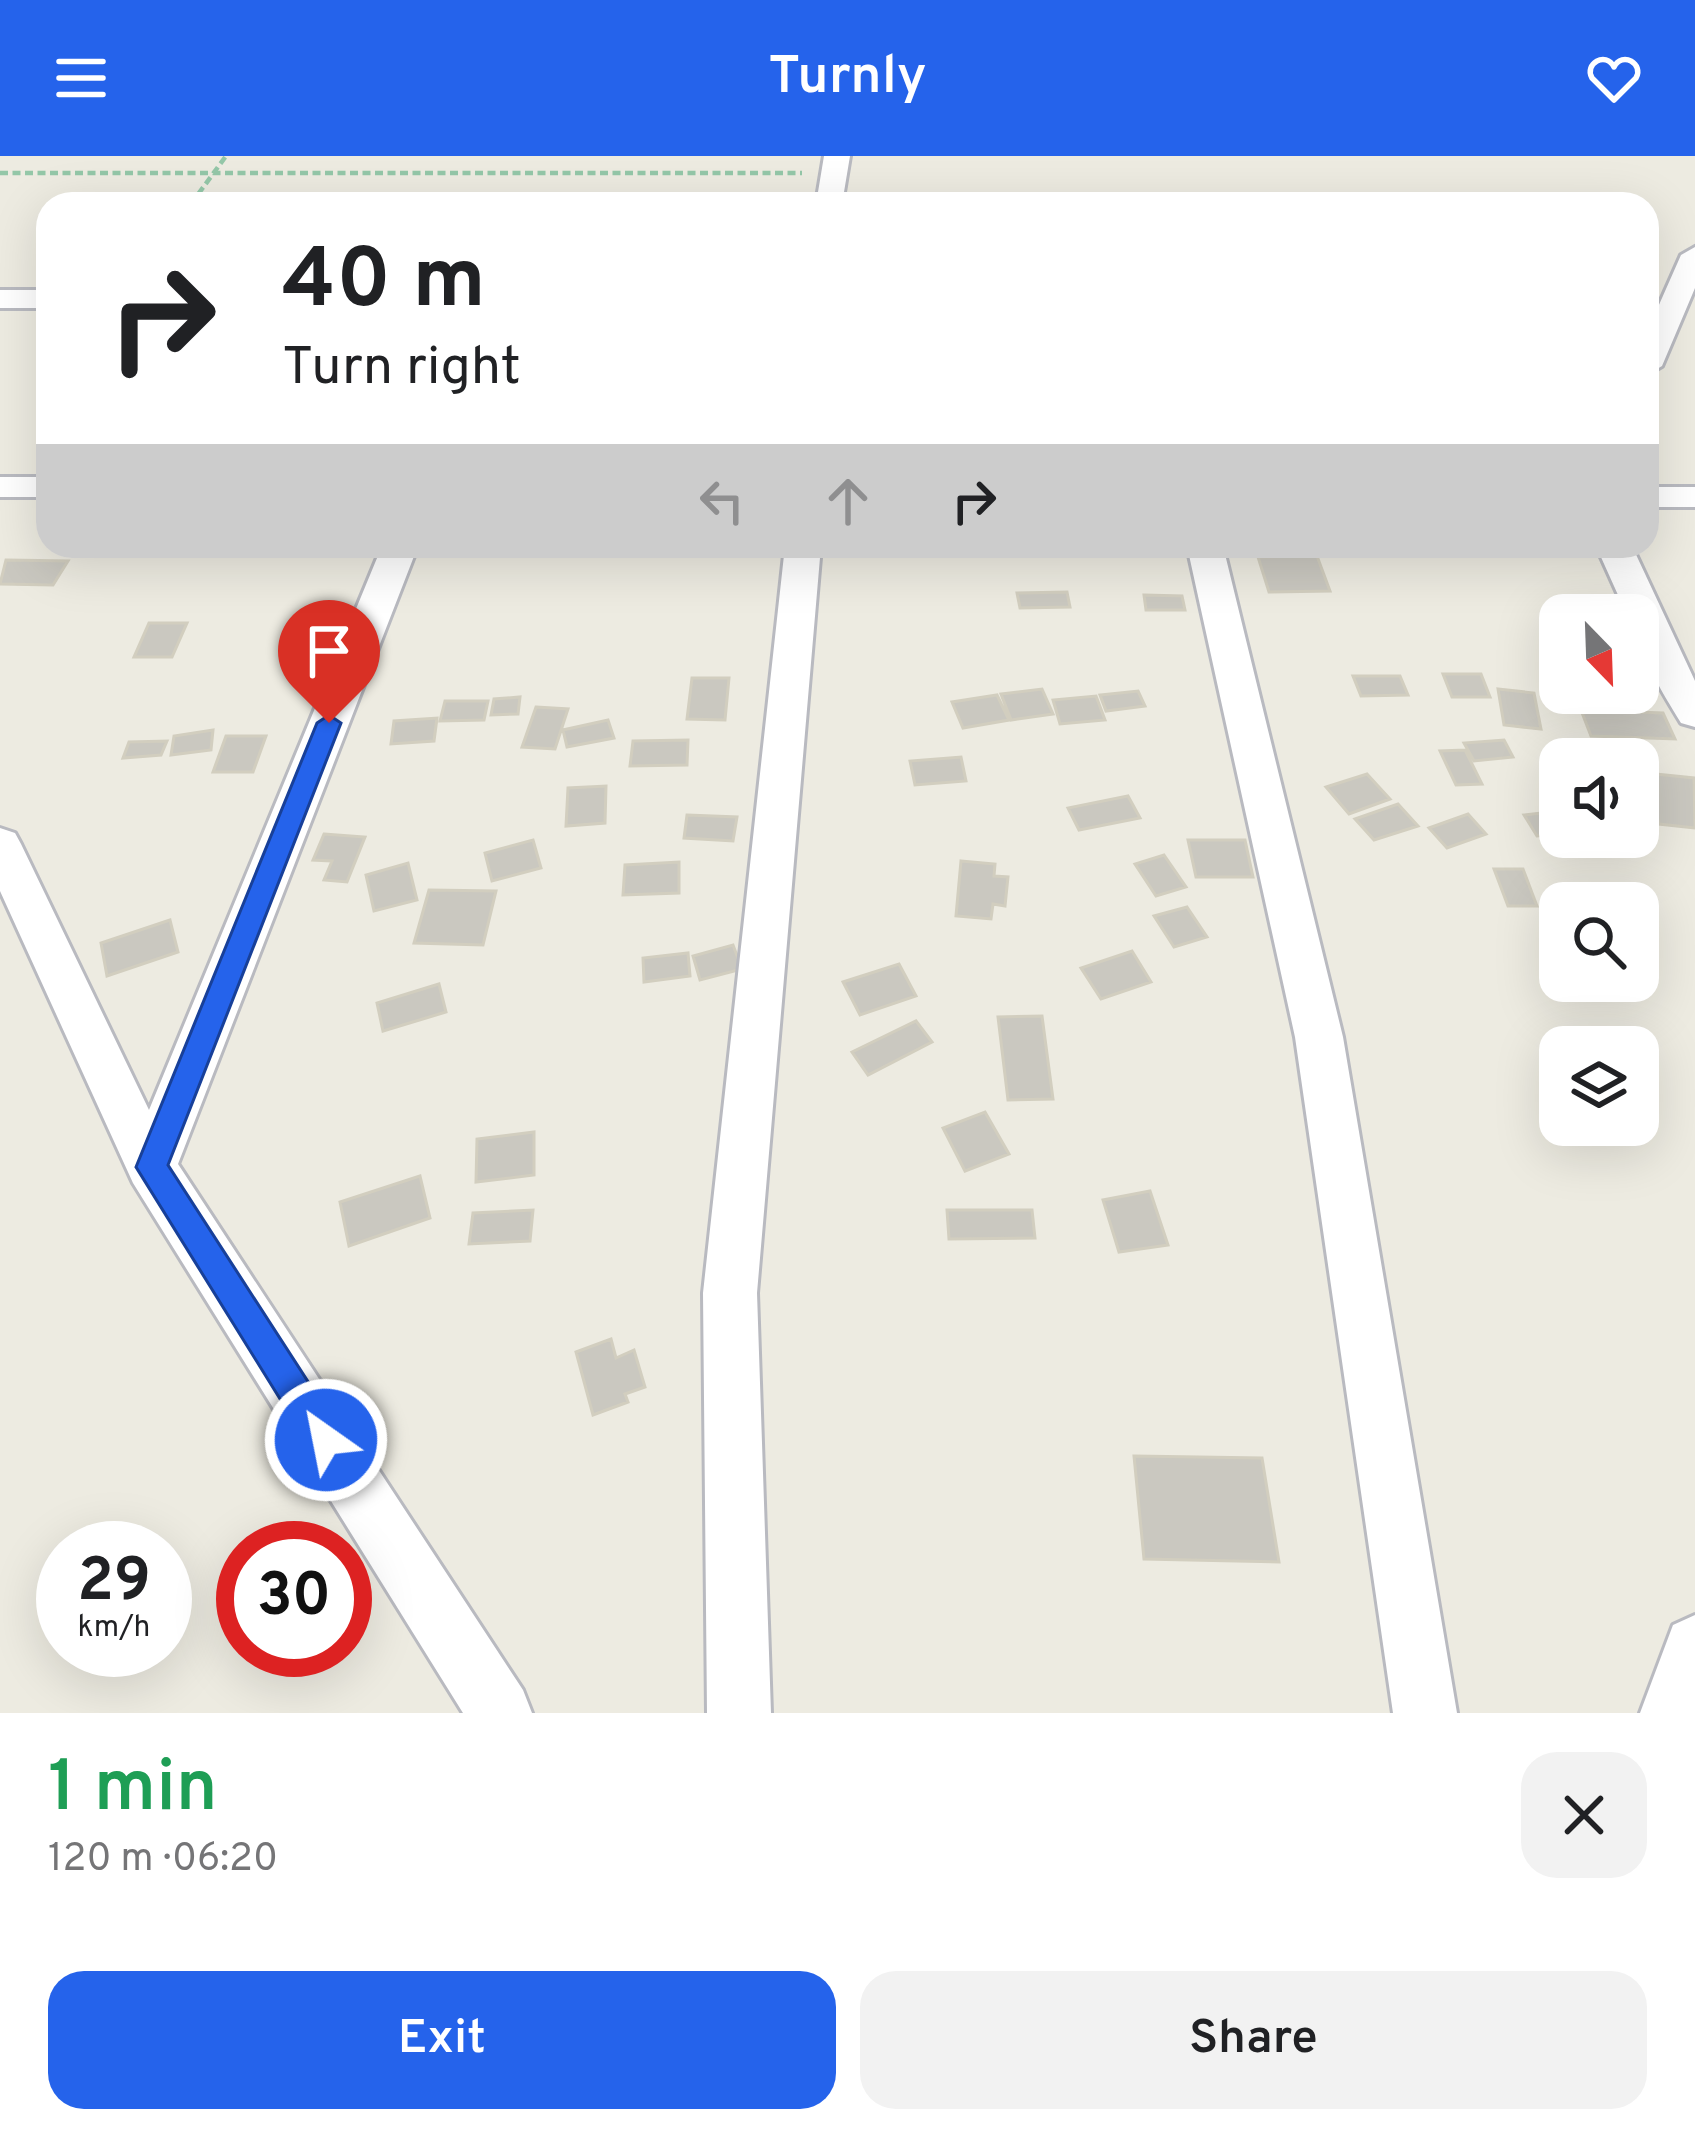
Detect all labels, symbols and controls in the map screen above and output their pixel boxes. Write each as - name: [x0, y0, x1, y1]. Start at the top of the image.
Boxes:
- text: Turnly: [768, 44, 927, 113]
- icon: menu: [48, 45, 114, 111]
- icon: heart: [1581, 45, 1647, 111]
- text: 40 m: [282, 231, 486, 337]
- icon: right: [84, 240, 240, 396]
- text: Turn right: [282, 335, 521, 404]
- icon: left: [689, 468, 755, 534]
- icon: ahead: [815, 468, 881, 534]
- icon: right: [941, 468, 1007, 534]
- north arrow: [1539, 594, 1659, 714]
- map controls: [1539, 594, 1659, 1146]
- pin: [278, 600, 380, 723]
- icon: arrive: [296, 618, 362, 684]
- button: sound: [1539, 738, 1659, 858]
- button: search: [1539, 882, 1659, 1002]
- button: layers: [1539, 1026, 1659, 1146]
- position arrow: [263, 1377, 389, 1503]
- speed limit sign: 30: [216, 1521, 372, 1677]
- text: 29: [77, 1546, 151, 1622]
- text: km/h: [78, 1610, 150, 1647]
- text: 1 min: [48, 1745, 218, 1837]
- button: close: [1521, 1752, 1647, 1878]
- text: 120 m · 06:20: [48, 1836, 278, 1885]
- button: Exit: [48, 1971, 836, 2109]
- button: Share: [860, 1971, 1647, 2109]

